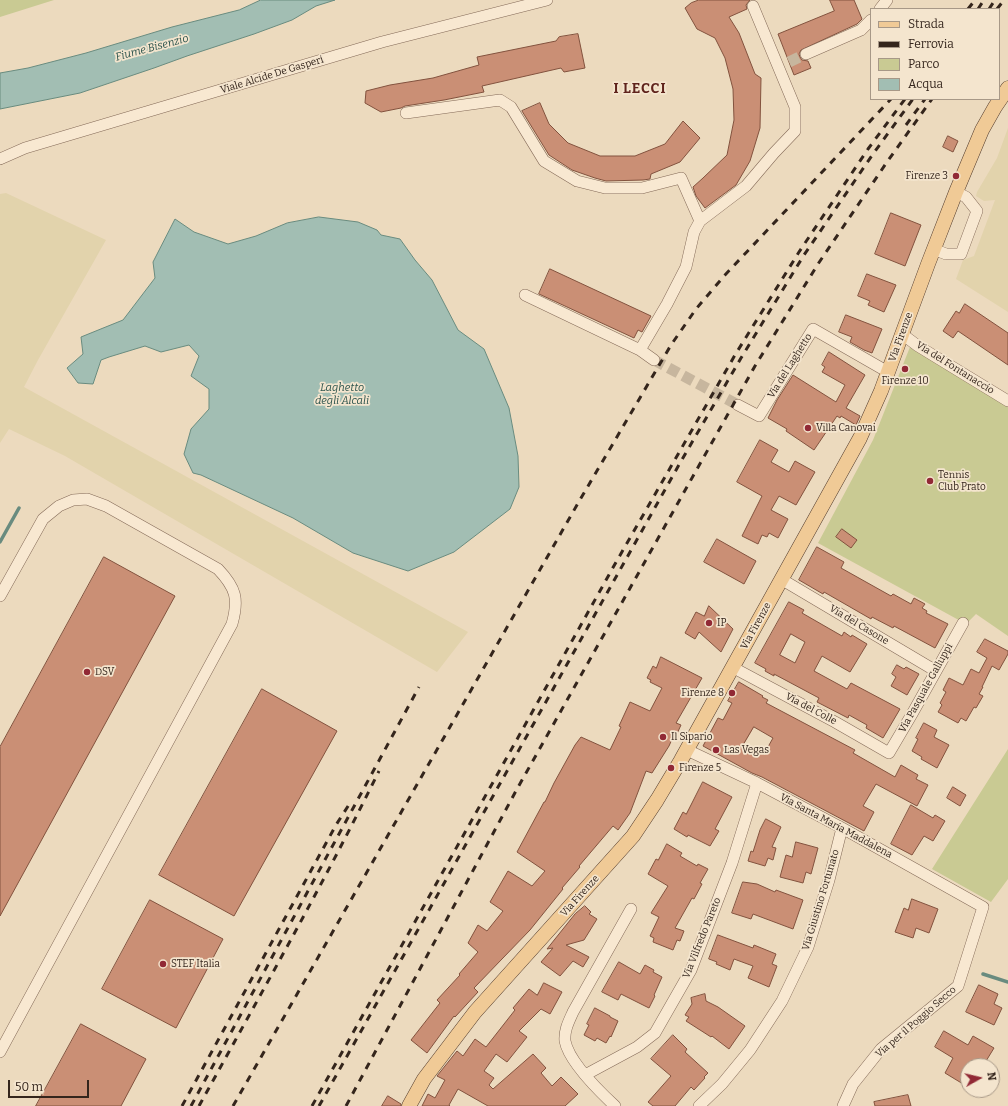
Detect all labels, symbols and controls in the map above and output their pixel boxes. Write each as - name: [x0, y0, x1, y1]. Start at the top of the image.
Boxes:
- legend: [870, 8, 1000, 100]
- text: Strada: [908, 17, 944, 31]
- water label: Fiume Bisenzio: [114, 32, 190, 64]
- text: Ferrovia: [908, 37, 954, 51]
- street label: Viale Alcide De Gasperi: [219, 54, 325, 96]
- text: Parco: [908, 57, 939, 71]
- text: Acqua: [908, 77, 943, 91]
- district label: I LECCI: [613, 81, 667, 97]
- place label: Firenze 3: [906, 170, 948, 182]
- marker: Firenze 3: [951, 171, 961, 181]
- street label: Via Firenze: [887, 311, 915, 363]
- street label: Via del Laghetto: [765, 331, 815, 401]
- street label: Via del Fontanaccio: [914, 339, 996, 397]
- marker: Firenze 10: [900, 364, 910, 374]
- place label: Firenze 10: [881, 375, 929, 387]
- water label: Laghetto degli Alcali: [315, 381, 369, 407]
- place label: Villa Canovai: [816, 422, 876, 434]
- marker: Villa Canovai: [803, 423, 813, 433]
- place label: Tennis Club Prato: [938, 469, 986, 492]
- marker: Tennis Club Prato: [925, 476, 935, 486]
- street label: Via Firenze: [738, 601, 774, 651]
- street label: Via del Casone: [827, 603, 891, 647]
- place label: IP: [717, 617, 726, 629]
- marker: IP: [704, 618, 714, 628]
- street label: Via Pasquale Galluppi: [896, 641, 956, 735]
- place label: DSV: [95, 666, 114, 678]
- marker: DSV: [82, 667, 92, 677]
- place label: Firenze 8: [681, 687, 724, 699]
- marker: Firenze 8: [727, 688, 737, 698]
- street label: Via del Colle: [783, 691, 839, 727]
- place label: Il Sipario: [671, 731, 713, 743]
- marker: Il Sipario: [658, 732, 668, 742]
- place label: Las Vegas: [724, 744, 769, 756]
- marker: Las Vegas: [711, 745, 721, 755]
- place label: Firenze 5: [679, 762, 721, 774]
- marker: Firenze 5: [666, 763, 676, 773]
- street label: Via Santa Maria Maddalena: [778, 791, 894, 861]
- street label: Via Giustino Fortunato: [800, 848, 842, 952]
- street label: Via Firenze: [558, 873, 602, 919]
- street label: Via Vilfredo Pareto: [680, 896, 724, 980]
- place label: STEF Italia: [171, 958, 220, 970]
- marker: STEF Italia: [158, 959, 168, 969]
- street label: Via per il Poggio Secco: [873, 984, 959, 1060]
- north arrow: [960, 1058, 1000, 1098]
- text: N: [984, 1071, 998, 1082]
- scale bar: [10, 1072, 91, 1098]
- text: 50 m: [15, 1080, 43, 1094]

